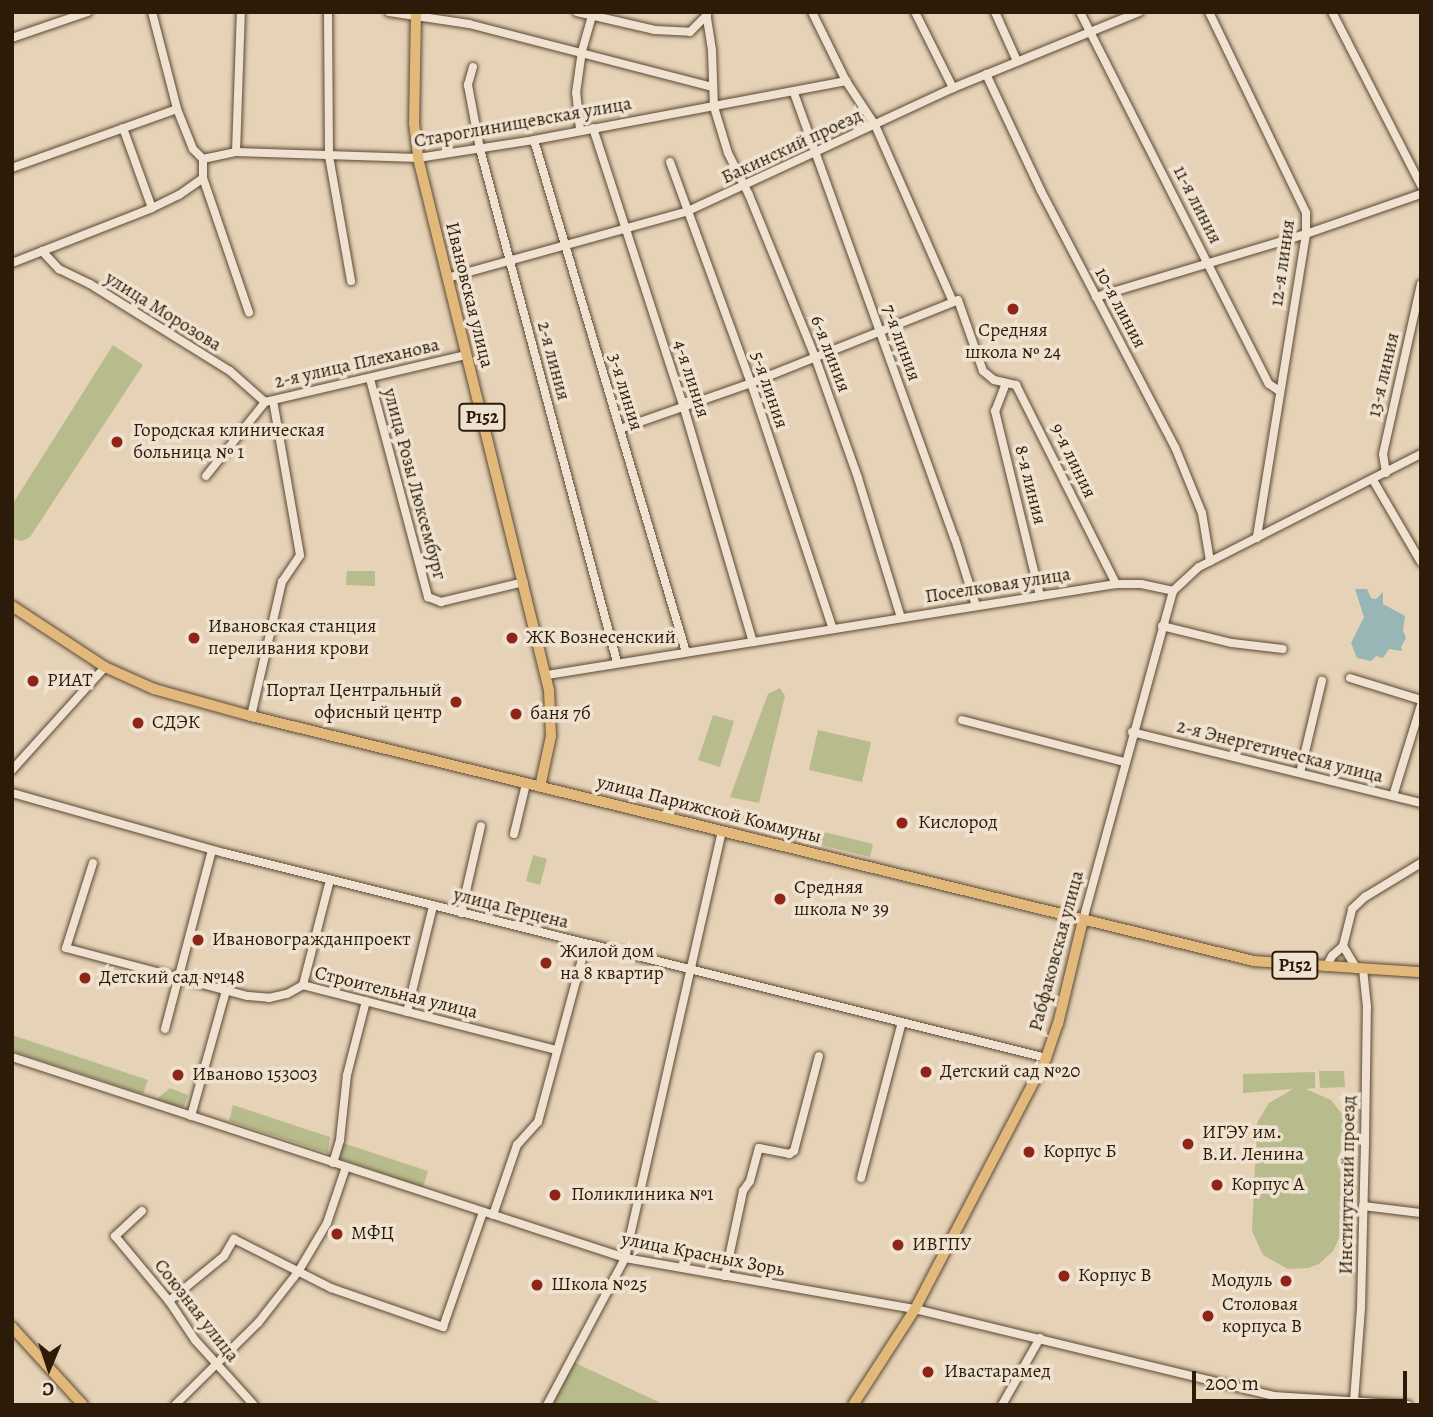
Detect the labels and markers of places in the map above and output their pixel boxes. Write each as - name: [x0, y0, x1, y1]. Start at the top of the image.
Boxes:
- marker: Средняя школа № 24: [1005, 301, 1021, 317]
- place label: Средняя школа № 24: [965, 320, 1061, 364]
- place label: Городская клиническая больница № 1: [133, 420, 325, 464]
- marker: Городская клиническая больница № 1: [107, 432, 127, 452]
- place label: Ивановская станция переливания крови: [208, 616, 376, 660]
- place label: ЖК Вознесенский: [526, 627, 676, 649]
- marker: Ивановская станция переливания крови: [186, 630, 202, 646]
- marker: ЖК Вознесенский: [504, 630, 520, 646]
- place label: РИАТ: [47, 670, 93, 692]
- marker: РИАТ: [25, 673, 41, 689]
- place label: Портал Центральный офисный центр: [266, 680, 442, 724]
- marker: Портал Центральный офисный центр: [448, 694, 464, 710]
- place label: баня 7б: [530, 703, 591, 725]
- marker: баня 7б: [508, 706, 524, 722]
- place label: СДЭК: [152, 712, 200, 734]
- marker: СДЭК: [130, 715, 146, 731]
- place label: Кислород: [918, 812, 997, 834]
- marker: Кислород: [892, 813, 912, 833]
- place label: Средняя школа № 39: [794, 877, 889, 921]
- marker: Средняя школа № 39: [772, 891, 788, 907]
- place label: Ивановогражданпроект: [212, 929, 411, 951]
- marker: Ивановогражданпроект: [190, 932, 206, 948]
- place label: Жилой дом на 8 квартир: [560, 941, 664, 985]
- marker: Жилой дом на 8 квартир: [538, 955, 554, 971]
- place label: Детский сад №148: [99, 967, 245, 989]
- marker: Детский сад №148: [77, 970, 93, 986]
- place label: Детский сад №20: [940, 1061, 1080, 1083]
- place label: Иваново 153003: [192, 1064, 318, 1086]
- marker: Детский сад №20: [918, 1064, 934, 1080]
- marker: Иваново 153003: [170, 1067, 186, 1083]
- place label: ИГЭУ им. В.И. Ленина: [1202, 1122, 1304, 1166]
- marker: ИГЭУ им. В.И. Ленина: [1180, 1136, 1196, 1152]
- place label: Корпус Б: [1043, 1141, 1117, 1163]
- marker: Корпус Б: [1021, 1144, 1037, 1160]
- place label: Корпус А: [1231, 1174, 1304, 1196]
- marker: Корпус А: [1209, 1177, 1225, 1193]
- place label: Поликлиника №1: [571, 1184, 714, 1206]
- marker: Поликлиника №1: [545, 1185, 565, 1205]
- place label: МФЦ: [351, 1223, 394, 1245]
- marker: МФЦ: [329, 1226, 345, 1242]
- place label: ИВГПУ: [912, 1234, 971, 1256]
- marker: ИВГПУ: [890, 1237, 906, 1253]
- place label: Корпус В: [1078, 1265, 1152, 1287]
- marker: Корпус В: [1056, 1268, 1072, 1284]
- place label: Модуль: [1211, 1270, 1272, 1292]
- marker: Модуль: [1278, 1273, 1294, 1289]
- place label: Школа №25: [551, 1274, 647, 1296]
- marker: Школа №25: [529, 1277, 545, 1293]
- place label: Столовая корпуса В: [1222, 1294, 1302, 1338]
- marker: Столовая корпуса В: [1200, 1308, 1216, 1324]
- place label: Ивастарамед: [944, 1361, 1051, 1383]
- marker: Ивастарамед: [918, 1362, 938, 1382]

